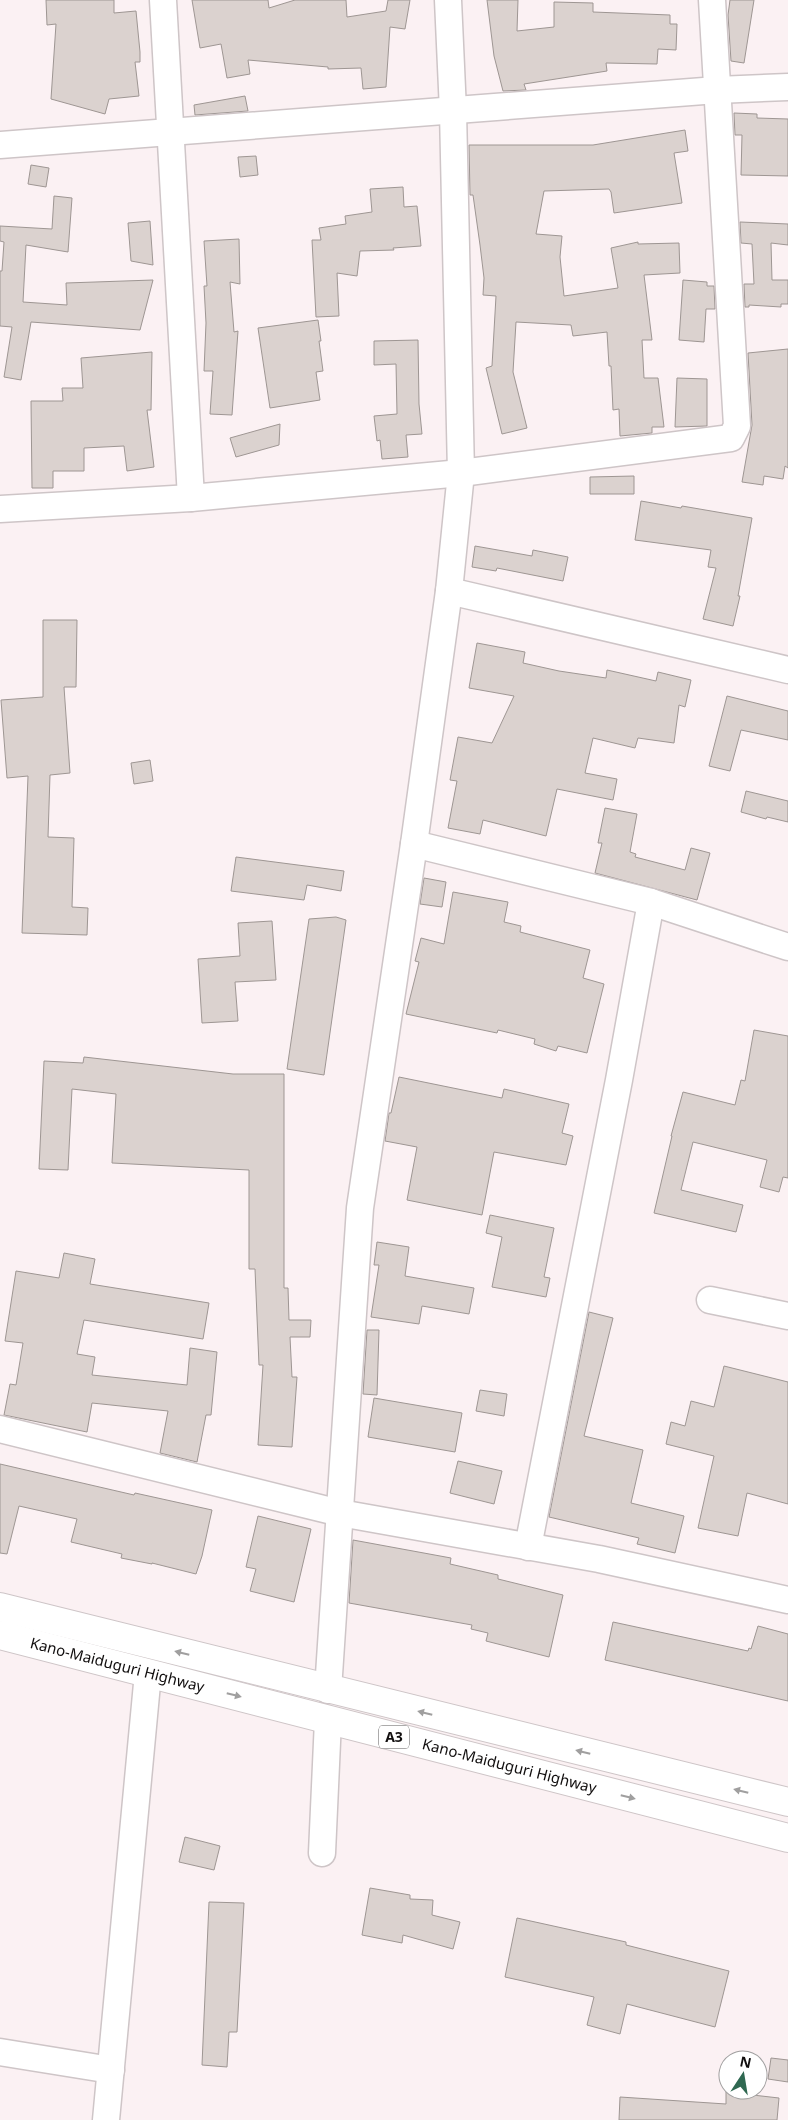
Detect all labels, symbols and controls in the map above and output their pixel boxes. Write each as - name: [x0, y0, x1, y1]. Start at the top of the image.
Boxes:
- street label: Kano-Maiduguri Highway: [28, 1632, 207, 1696]
- one-way arrow: [175, 1649, 190, 1657]
- one-way arrow: [226, 1691, 241, 1699]
- one-way arrow: [417, 1709, 432, 1717]
- road number: A3: [379, 1725, 409, 1748]
- street label: Kano-Maiduguri Highway: [420, 1733, 599, 1797]
- one-way arrow: [575, 1748, 590, 1756]
- one-way arrow: [733, 1787, 748, 1795]
- one-way arrow: [621, 1793, 636, 1801]
- north arrow: [718, 2050, 768, 2100]
- text: N: [738, 2051, 753, 2072]

